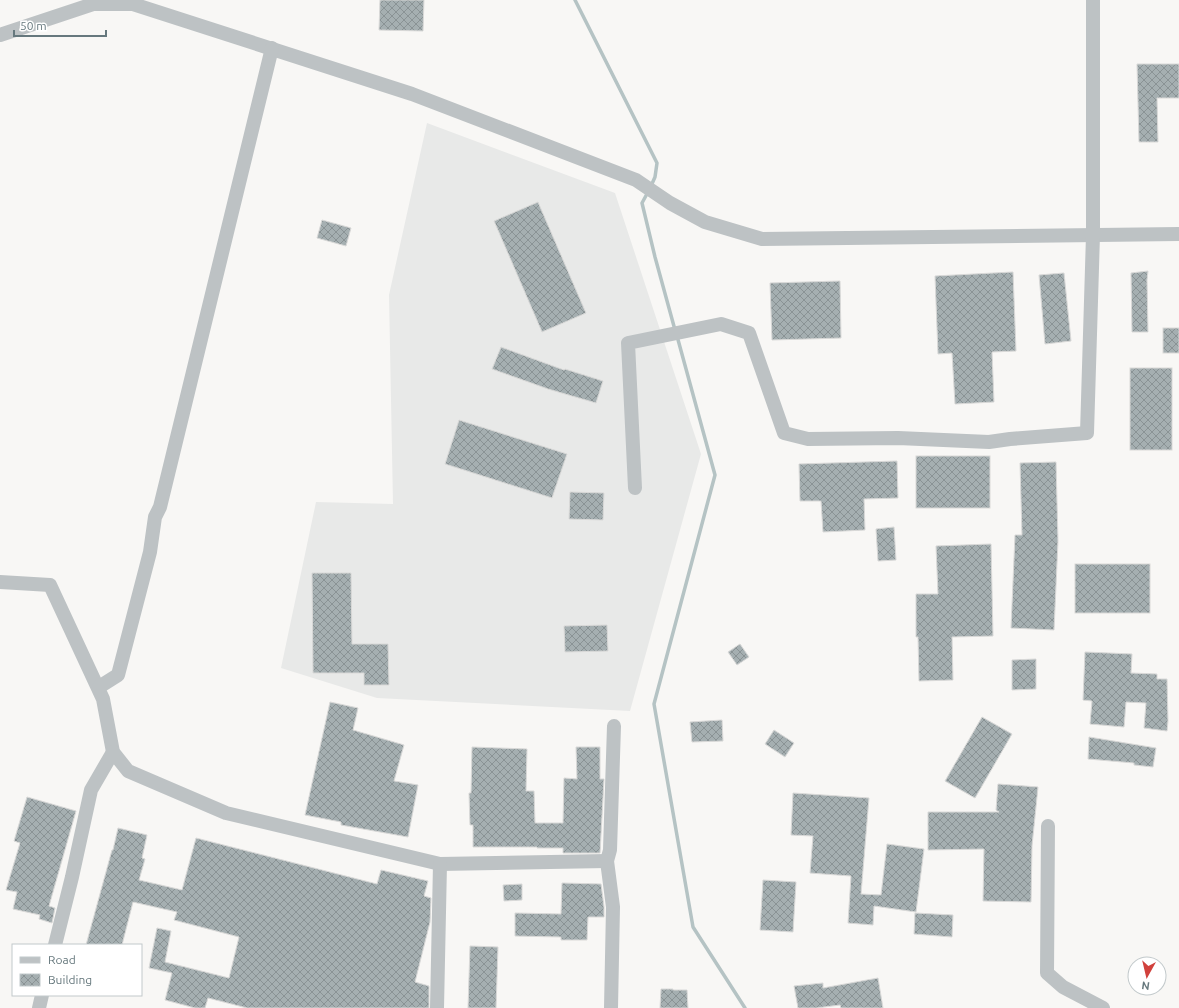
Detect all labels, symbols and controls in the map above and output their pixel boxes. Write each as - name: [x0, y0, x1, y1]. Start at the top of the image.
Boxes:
- scale bar: [14, 12, 106, 38]
- text: 50 m: [20, 19, 47, 32]
- legend: [12, 944, 142, 996]
- text: Road: [48, 953, 76, 966]
- north arrow: [1127, 956, 1167, 996]
- text: Building: [48, 973, 92, 986]
- text: N: [1141, 979, 1151, 992]

